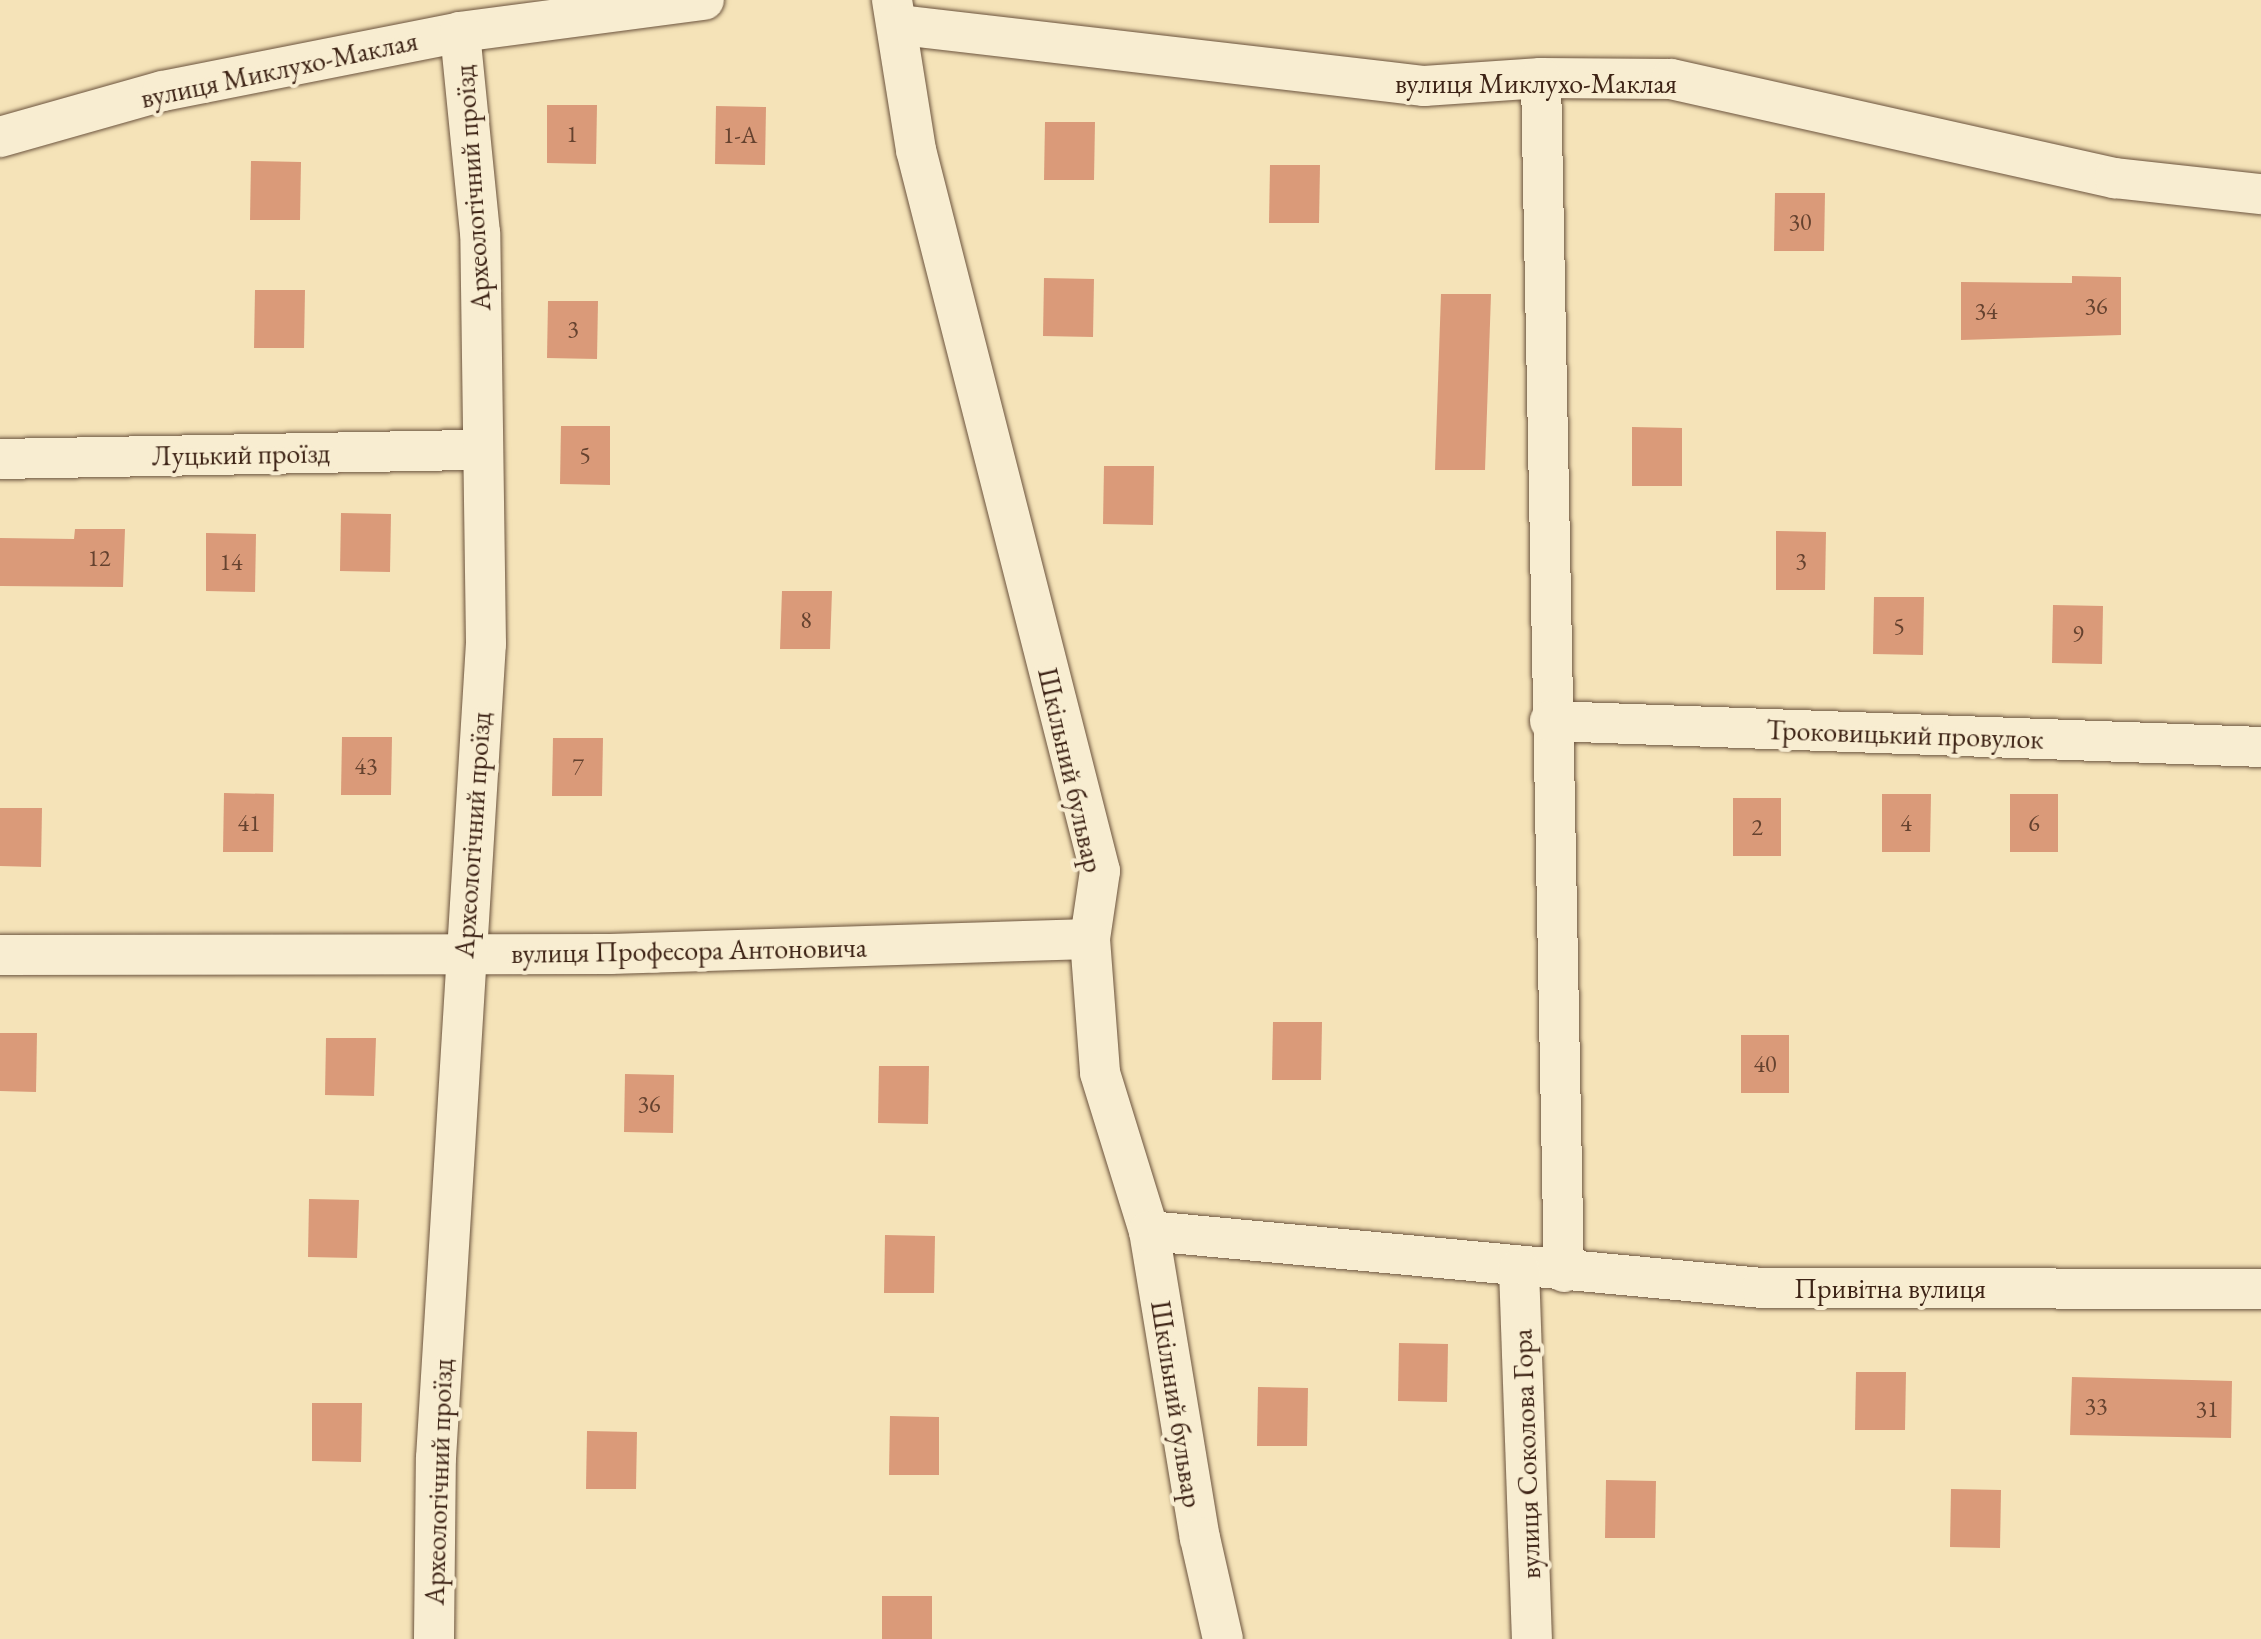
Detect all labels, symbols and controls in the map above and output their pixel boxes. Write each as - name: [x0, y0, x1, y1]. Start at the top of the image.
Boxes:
- street label: вулиця Миклухо-Маклая: [138, 23, 420, 115]
- street label: Археологічний проїзд: [447, 64, 497, 312]
- street label: вулиця Миклухо-Маклая: [1395, 66, 1677, 100]
- house number: 1: [566, 120, 578, 148]
- house number: 1-А: [723, 121, 757, 149]
- house number: 30: [1788, 208, 1812, 236]
- house number: 36: [2084, 292, 2108, 320]
- house number: 34: [1974, 297, 1998, 325]
- house number: 3: [567, 315, 579, 343]
- street label: Луцький проїзд: [152, 436, 330, 472]
- house number: 5: [579, 441, 591, 469]
- house number: 12: [87, 544, 111, 572]
- house number: 3: [1795, 547, 1807, 575]
- house number: 14: [219, 548, 243, 576]
- house number: 8: [800, 606, 812, 634]
- house number: 5: [1893, 612, 1905, 640]
- house number: 9: [2072, 620, 2084, 648]
- street label: Шкільний бульвар: [1031, 664, 1111, 876]
- street label: Археологічний проїзд: [447, 711, 497, 959]
- street label: Троковицький провулок: [1766, 712, 2044, 756]
- house number: 43: [354, 752, 378, 780]
- house number: 7: [572, 753, 584, 781]
- house number: 41: [237, 809, 261, 837]
- house number: 4: [1900, 809, 1912, 837]
- house number: 6: [2028, 809, 2040, 837]
- house number: 2: [1751, 813, 1763, 841]
- street label: вулиця Професора Антоновича: [511, 930, 867, 970]
- house number: 40: [1753, 1050, 1777, 1078]
- house number: 36: [637, 1090, 661, 1118]
- street label: Привітна вулиця: [1794, 1271, 1986, 1305]
- street label: Шкільний бульвар: [1144, 1298, 1210, 1510]
- street label: вулиця Соколова Гора: [1505, 1328, 1547, 1580]
- street label: Археологічний проїзд: [417, 1358, 459, 1606]
- house number: 33: [2084, 1392, 2108, 1420]
- house number: 31: [2195, 1395, 2219, 1423]

